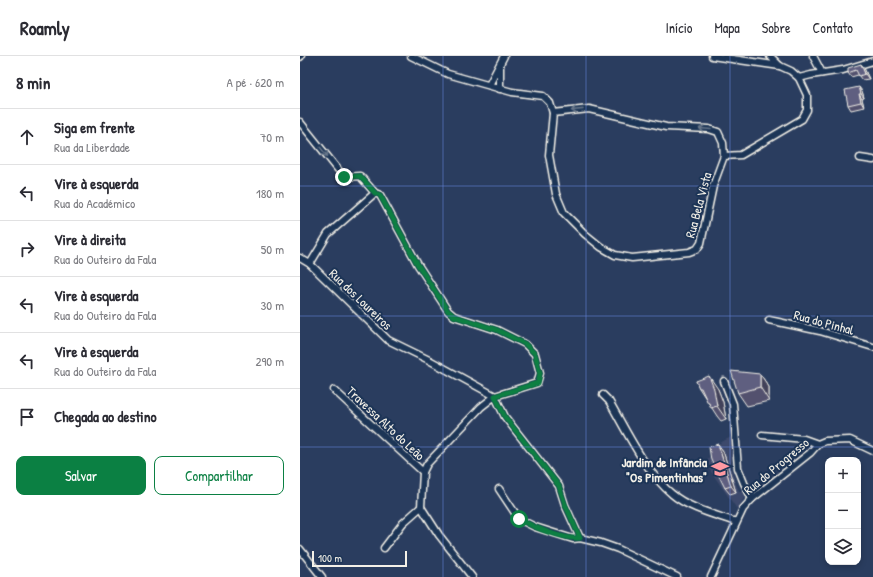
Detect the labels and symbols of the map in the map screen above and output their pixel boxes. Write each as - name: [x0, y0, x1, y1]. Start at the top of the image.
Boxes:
- one-way arrow: [571, 106, 584, 114]
- one-way arrow: [698, 126, 711, 133]
- one-way arrow: [320, 147, 329, 158]
- route end: [335, 168, 353, 186]
- street label: Rua Bela Vista: [681, 170, 715, 240]
- street label: Rua dos Loureiros: [326, 264, 396, 334]
- street label: Rua do Pinhal: [792, 305, 857, 339]
- street label: Travessa Alto do Leão: [343, 382, 429, 464]
- street label: Rua do Progresso: [739, 433, 813, 499]
- place label: Jardim de Infância "Os Pimentinhas": [621, 453, 708, 486]
- school or university icon: Jardim de Infância "Os Pimentinhas": [710, 459, 730, 479]
- route start: [510, 510, 528, 528]
- scale bar: [312, 549, 407, 568]

